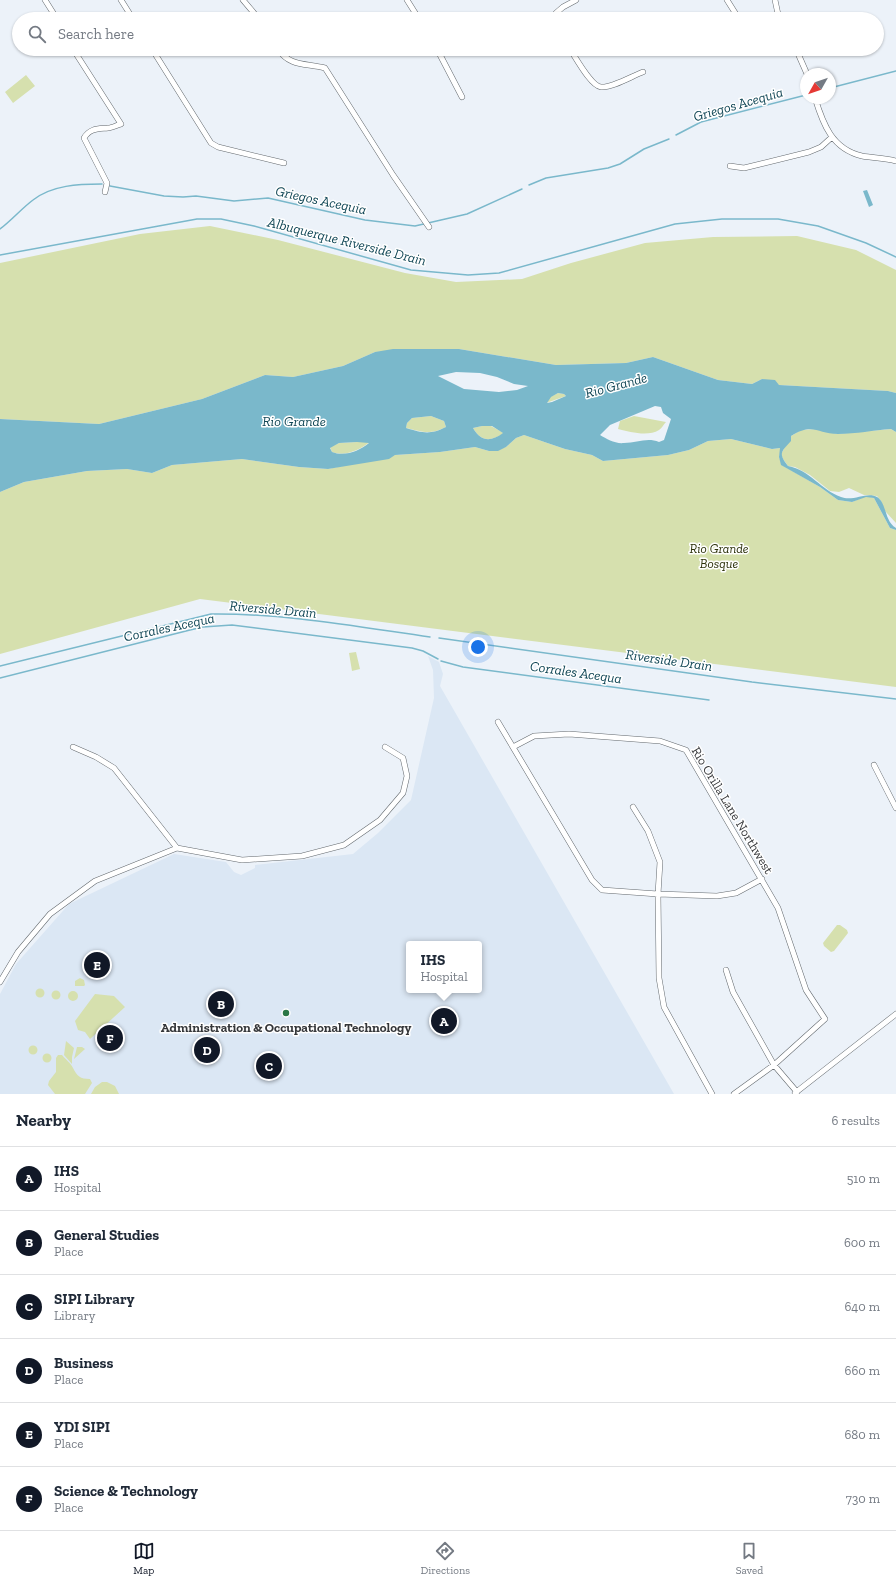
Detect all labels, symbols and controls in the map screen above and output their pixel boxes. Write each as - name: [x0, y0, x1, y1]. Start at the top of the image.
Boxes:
- search box: [12, 12, 884, 56]
- icon: search: [26, 23, 48, 45]
- text: Search here: [58, 25, 134, 43]
- north arrow: [800, 68, 836, 104]
- water label: Griegos Acequia: [691, 84, 785, 125]
- water label: Griegos Acequia: [274, 183, 368, 218]
- water label: Albuquerque Riverside Drain: [265, 213, 428, 269]
- water label: Rio Grande: [583, 369, 649, 402]
- water label: Rio Grande: [262, 413, 326, 430]
- park label: Rio Grande Bosque: [689, 541, 749, 571]
- water label: Riverside Drain: [229, 597, 317, 622]
- water label: Corrales Acequa: [122, 610, 216, 645]
- your location: [468, 637, 488, 657]
- water label: Riverside Drain: [624, 646, 713, 675]
- water label: Corrales Acequa: [529, 658, 623, 687]
- street label: Rio Orilla Lane Northwest: [689, 744, 777, 877]
- popup: [406, 941, 482, 993]
- pin: E: [84, 950, 110, 980]
- text: IHS: [420, 951, 445, 969]
- text: Hospital: [420, 969, 468, 984]
- pin: B: [208, 989, 234, 1019]
- pin: A: [431, 1006, 457, 1036]
- marker: Administration & Occupational Technology: [281, 1008, 291, 1018]
- place label: Administration & Occupational Technology: [161, 1020, 411, 1035]
- pin: F: [97, 1023, 123, 1053]
- pin: D: [194, 1035, 220, 1065]
- pin: C: [256, 1051, 282, 1081]
- text: Nearby: [16, 1110, 71, 1130]
- text: 6 results: [832, 1113, 880, 1128]
- text: IHS: [54, 1162, 79, 1180]
- text: A: [25, 1171, 33, 1186]
- text: 510 m: [847, 1171, 880, 1186]
- text: Hospital: [54, 1180, 101, 1195]
- text: General Studies: [54, 1226, 159, 1244]
- text: B: [25, 1235, 33, 1250]
- text: 600 m: [844, 1235, 880, 1250]
- text: Place: [54, 1244, 83, 1259]
- text: SIPI Library: [54, 1290, 135, 1308]
- text: C: [25, 1299, 33, 1314]
- text: 640 m: [844, 1299, 880, 1314]
- text: Library: [54, 1308, 96, 1323]
- text: Business: [54, 1354, 113, 1372]
- text: D: [24, 1363, 34, 1378]
- text: 660 m: [845, 1363, 880, 1378]
- text: Place: [54, 1372, 83, 1387]
- text: YDI SIPI: [54, 1418, 110, 1436]
- text: E: [25, 1427, 33, 1442]
- text: 680 m: [844, 1427, 880, 1442]
- text: Place: [54, 1436, 83, 1451]
- text: Science & Technology: [54, 1482, 198, 1500]
- text: F: [25, 1491, 33, 1506]
- text: 730 m: [846, 1491, 880, 1506]
- text: Place: [54, 1500, 83, 1515]
- tab: Map: [133, 1540, 155, 1577]
- tab: Directions: [420, 1540, 470, 1577]
- tab: Saved: [736, 1540, 763, 1577]

